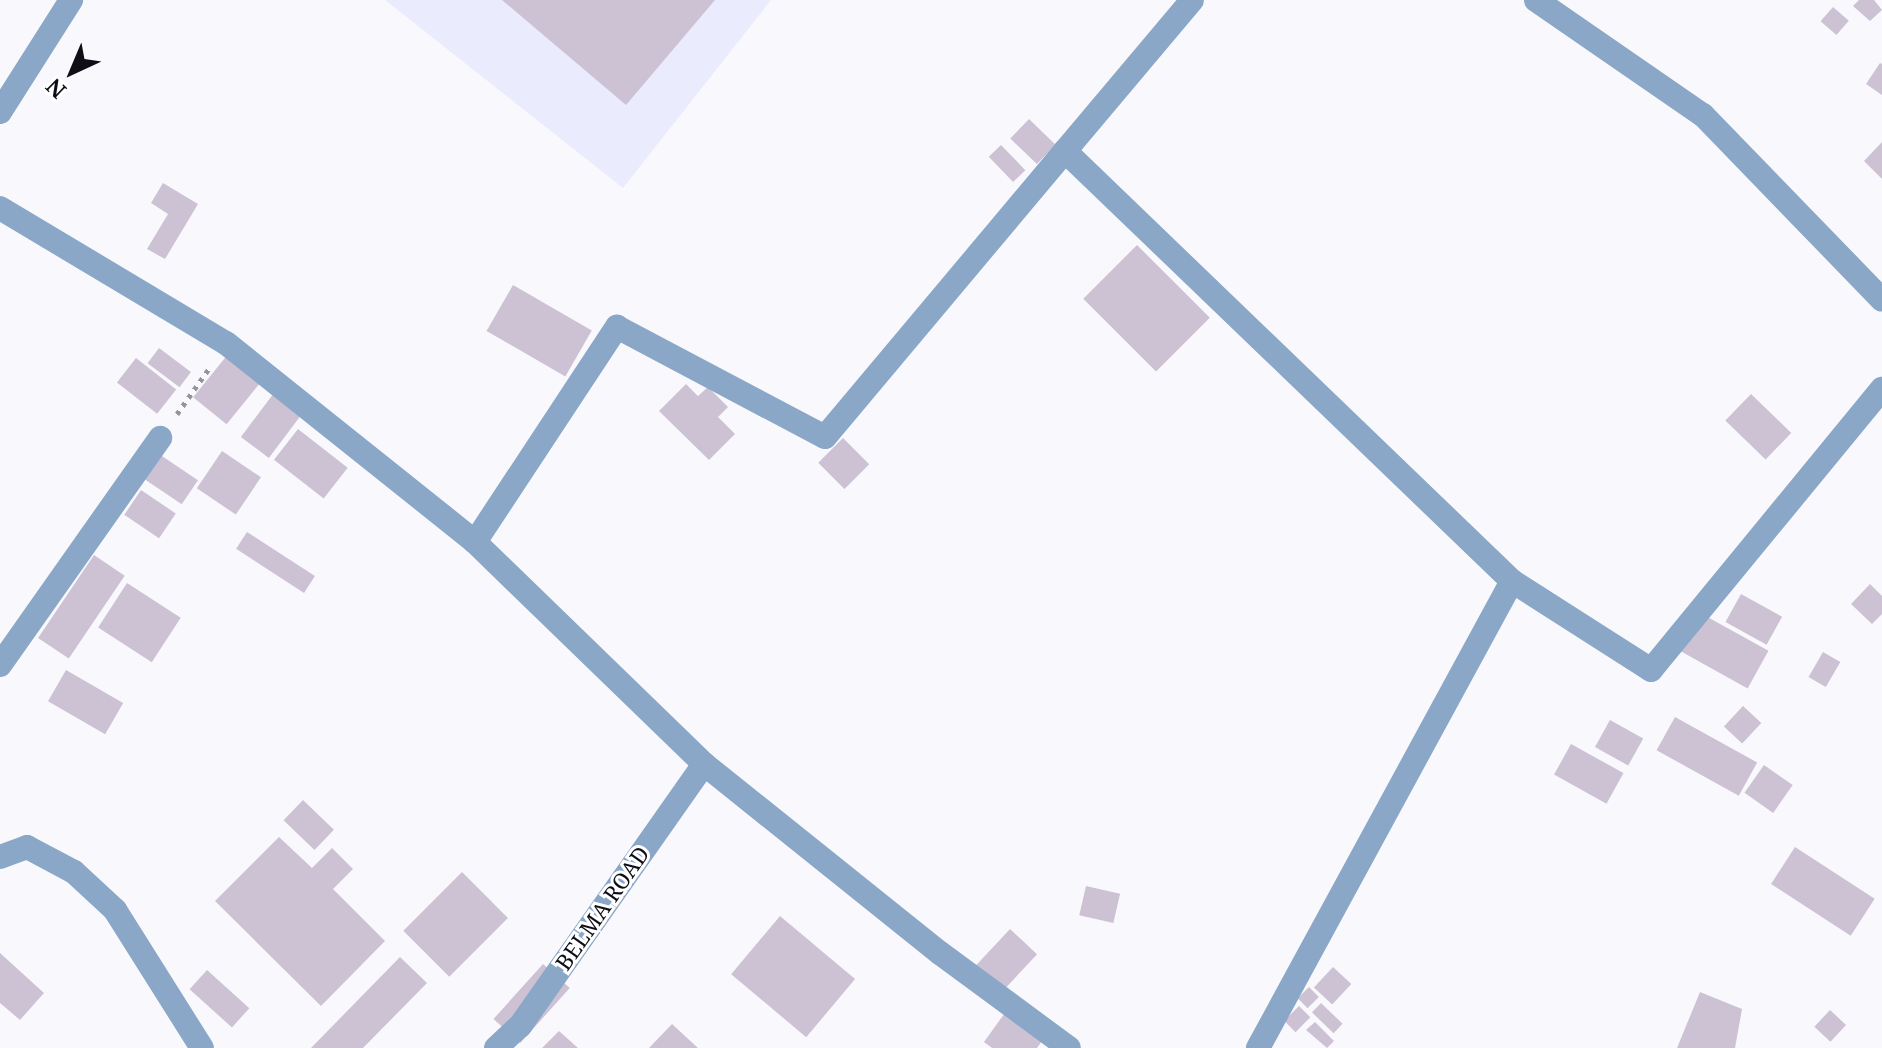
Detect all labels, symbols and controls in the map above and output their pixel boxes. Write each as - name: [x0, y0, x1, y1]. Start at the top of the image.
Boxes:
- north arrow: [32, 32, 112, 112]
- text: N: [39, 72, 72, 106]
- street label: BELMA ROAD: [550, 841, 654, 975]

